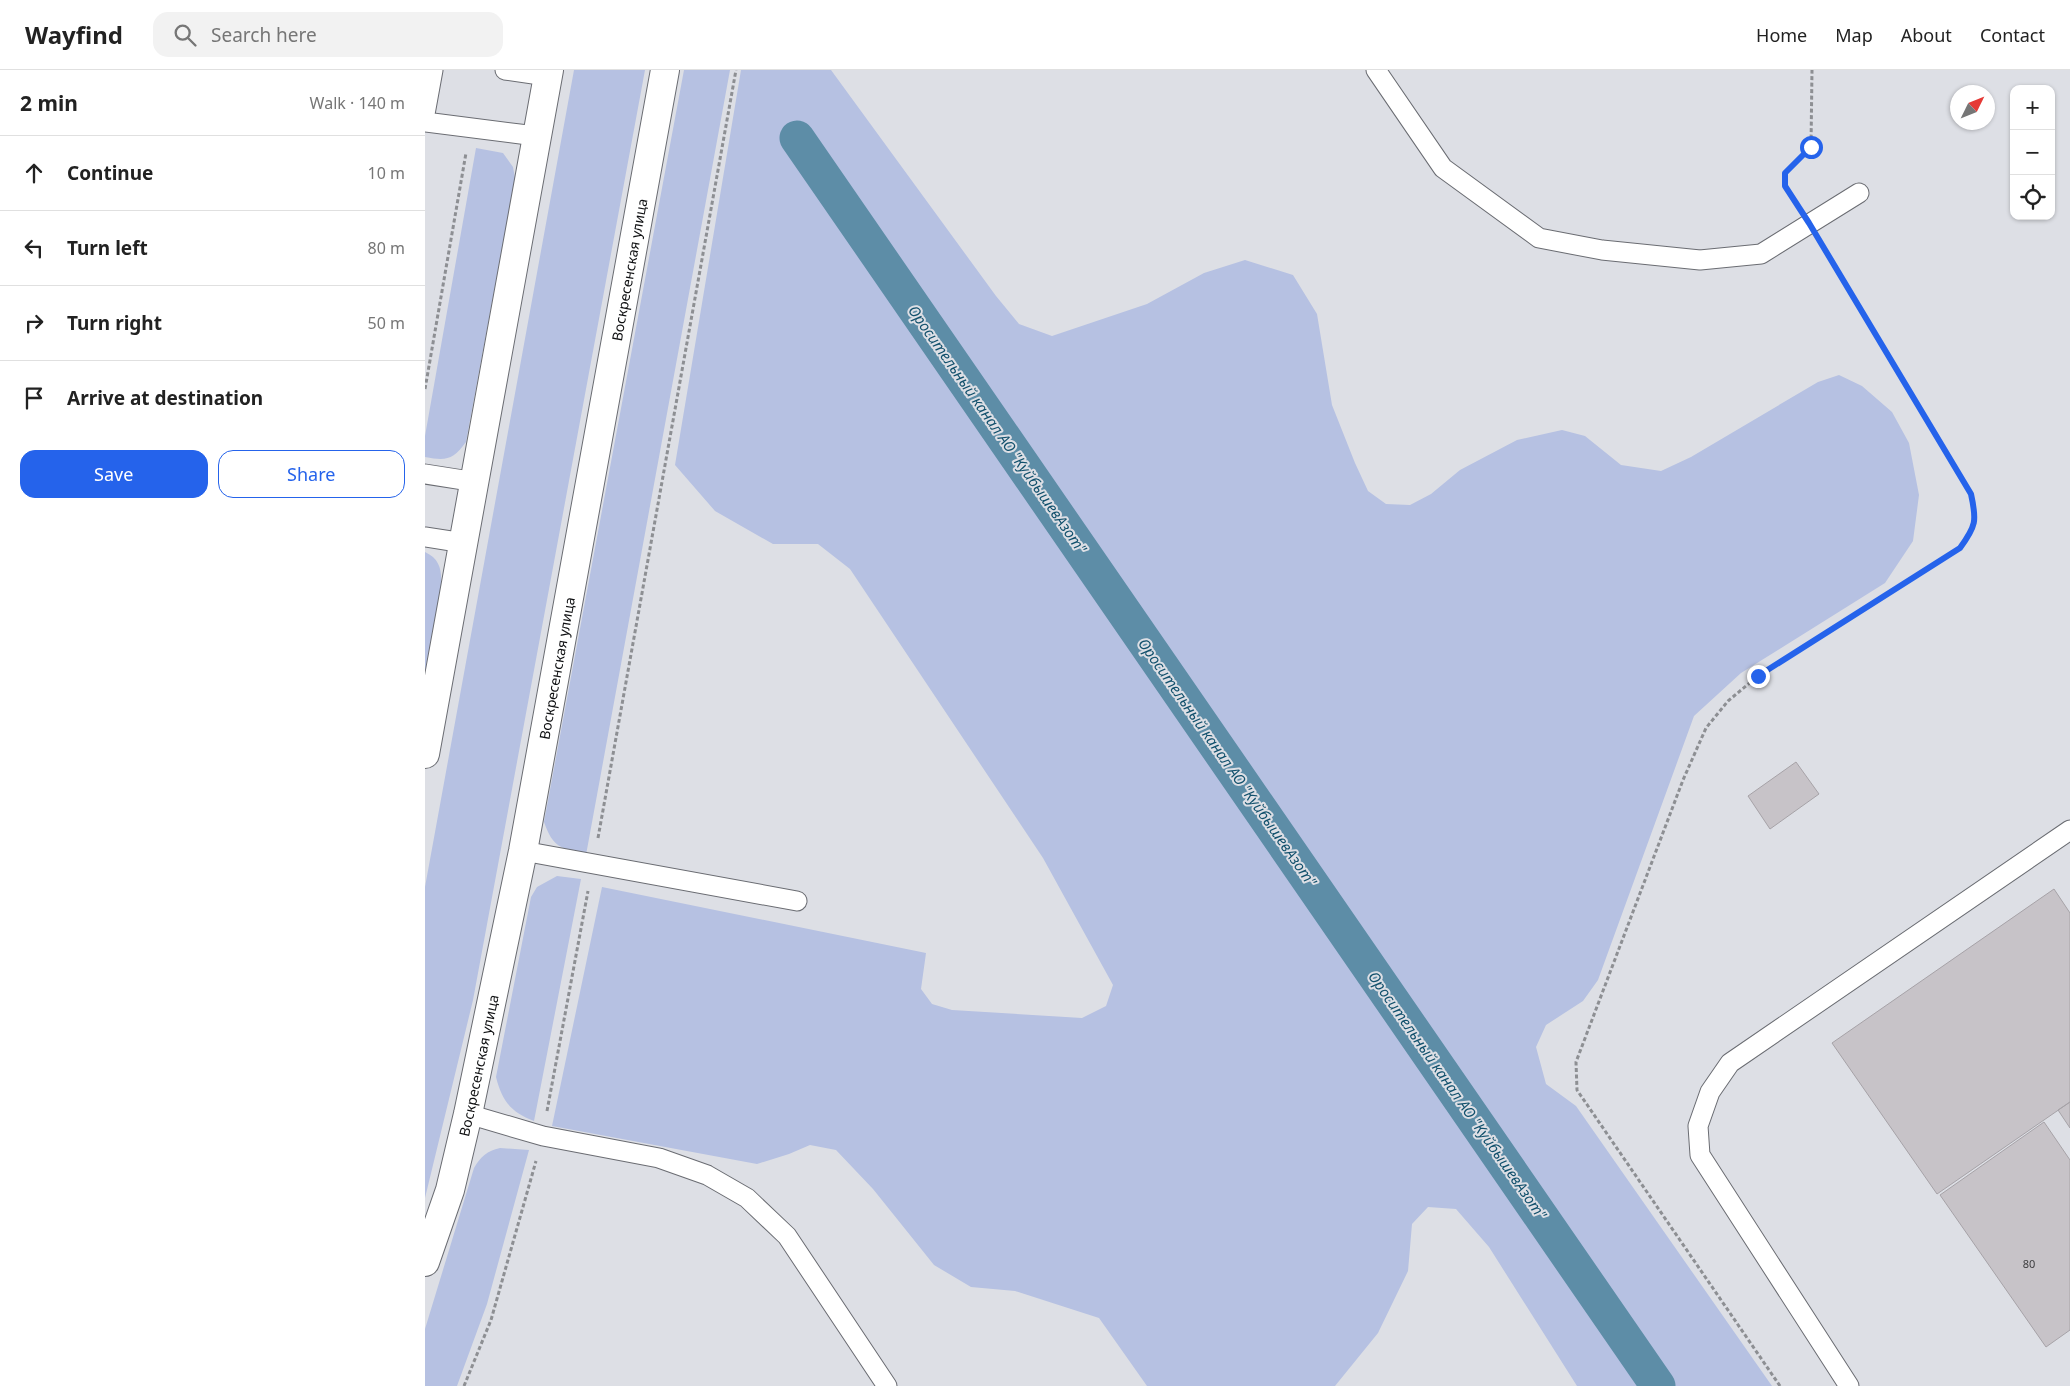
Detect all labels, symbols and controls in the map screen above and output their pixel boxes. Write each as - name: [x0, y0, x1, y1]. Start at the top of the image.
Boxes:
- search box: [153, 12, 503, 57]
- text: Wayfind: [25, 18, 123, 51]
- icon: search: [171, 21, 199, 49]
- text: Search here: [211, 22, 317, 48]
- text: Home: [1756, 23, 1807, 47]
- text: Map: [1835, 23, 1873, 47]
- text: About: [1901, 23, 1952, 47]
- text: Contact: [1980, 23, 2045, 47]
- north arrow: [1950, 85, 1995, 130]
- map controls: [2010, 85, 2055, 220]
- button: +: [2010, 85, 2055, 130]
- text: 2 min: [20, 89, 78, 117]
- text: Walk · 140 m: [310, 92, 405, 114]
- button: −: [2010, 130, 2055, 175]
- route start: [1800, 136, 1823, 159]
- icon: ahead: [20, 159, 48, 187]
- text: Continue: [67, 160, 153, 186]
- text: 10 m: [368, 162, 405, 184]
- button: locate: [2010, 175, 2055, 220]
- street label: Воскресенская улица: [606, 197, 651, 342]
- icon: left: [20, 234, 48, 262]
- text: Turn left: [67, 235, 148, 261]
- text: 80 m: [368, 237, 405, 259]
- water label: Оросительный канал АО "КуйбышевАзот": [904, 301, 1092, 558]
- icon: right: [20, 309, 48, 337]
- text: Turn right: [67, 310, 162, 336]
- text: 50 m: [368, 312, 405, 334]
- icon: arrive: [20, 384, 48, 412]
- text: Arrive at destination: [67, 385, 263, 411]
- button: Save: [20, 450, 208, 498]
- button: Share: [218, 450, 405, 498]
- street label: Воскресенская улица: [534, 595, 579, 741]
- water label: Оросительный канал АО "КуйбышевАзот": [1134, 634, 1322, 891]
- route end: [1747, 665, 1770, 688]
- water label: Оросительный канал АО "КуйбышевАзот": [1364, 967, 1552, 1224]
- street label: Воскресенская улица: [454, 993, 502, 1138]
- house number: 80: [2023, 1256, 2035, 1271]

